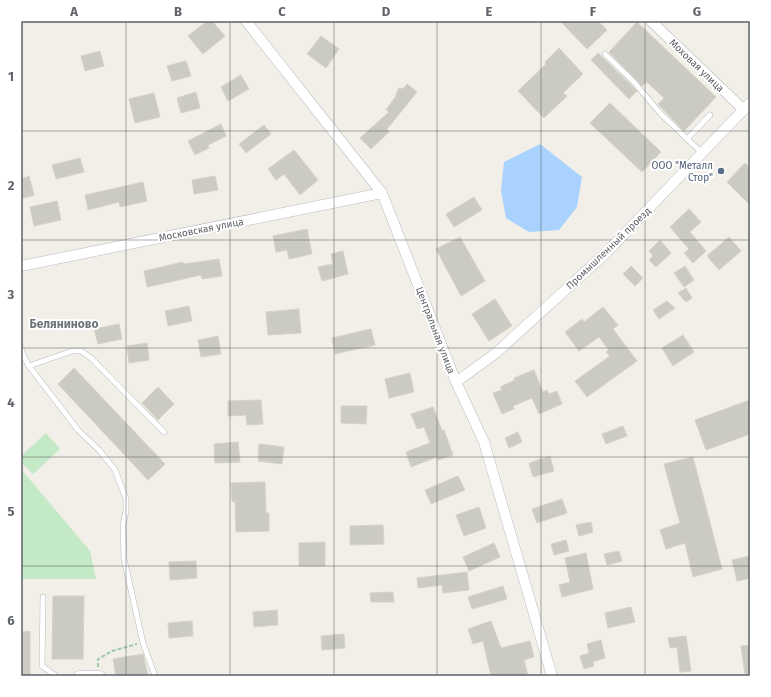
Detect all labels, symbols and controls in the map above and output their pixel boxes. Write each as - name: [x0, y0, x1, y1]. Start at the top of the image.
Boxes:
- text: A: [69, 4, 78, 19]
- text: B: [174, 4, 182, 19]
- text: C: [278, 4, 286, 19]
- text: D: [382, 4, 391, 19]
- text: E: [486, 4, 493, 19]
- text: F: [590, 4, 597, 19]
- text: G: [693, 4, 701, 19]
- street label: Моховая улица: [667, 37, 726, 95]
- text: 1: [8, 69, 14, 84]
- place label: ООО "Металл Стор": [652, 160, 713, 184]
- marker: ООО "Металл Стор": [716, 166, 726, 176]
- text: 2: [8, 178, 15, 193]
- street label: Промышленный проезд: [564, 205, 654, 292]
- street label: Московская улица: [158, 216, 245, 244]
- street label: Центральная улица: [413, 285, 457, 376]
- text: 3: [7, 287, 15, 302]
- district label: Беляниново: [30, 317, 98, 331]
- text: 4: [7, 395, 15, 410]
- text: 5: [8, 504, 15, 519]
- text: 6: [7, 613, 15, 628]

